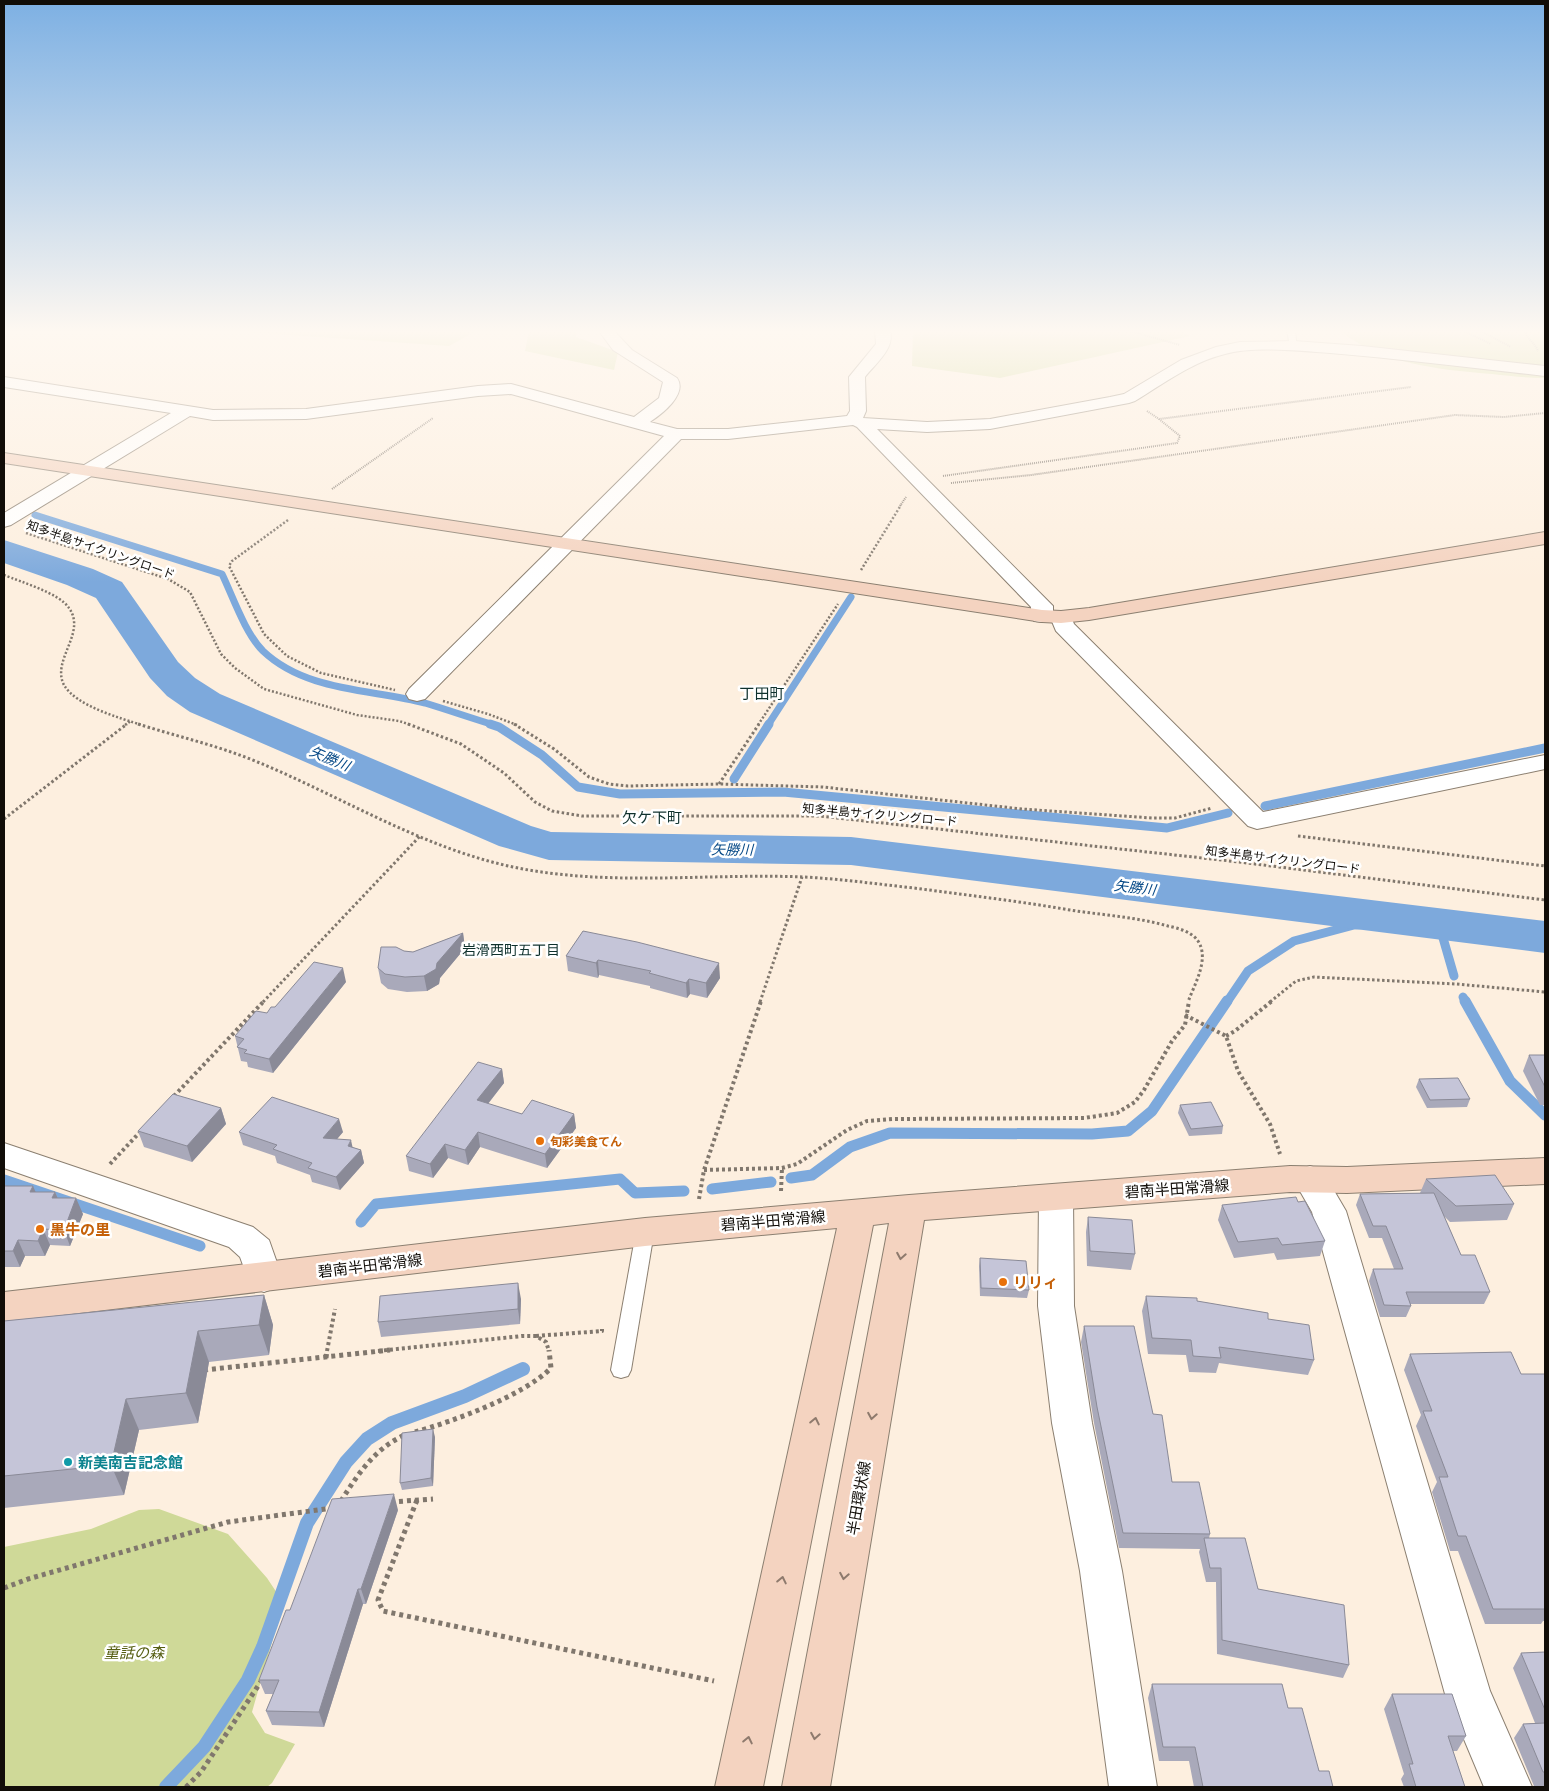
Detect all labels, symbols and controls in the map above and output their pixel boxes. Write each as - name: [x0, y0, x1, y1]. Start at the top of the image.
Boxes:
- street label: 知多半島サイクリングロード: [25, 516, 177, 582]
- district label: 丁田町: [739, 683, 785, 703]
- water label: 矢勝川: [307, 741, 355, 776]
- street label: 知多半島サイクリングロード: [802, 799, 958, 829]
- district label: 欠ケ下町: [622, 807, 682, 827]
- water label: 矢勝川: [711, 839, 755, 859]
- street label: 知多半島サイクリングロード: [1205, 842, 1361, 876]
- water label: 矢勝川: [1113, 875, 1159, 899]
- district label: 岩滑西町五丁目: [462, 940, 560, 959]
- place label: 旬彩美食てん: [550, 1133, 622, 1149]
- marker: 旬彩美食てん: [534, 1135, 546, 1147]
- street label: 碧南半田常滑線: [1124, 1174, 1230, 1202]
- street label: 碧南半田常滑線: [720, 1205, 826, 1235]
- place label: 黒牛の里: [50, 1219, 110, 1239]
- marker: 黒牛の里: [34, 1223, 46, 1235]
- street label: 碧南半田常滑線: [317, 1249, 423, 1281]
- one-way arrow: [896, 1252, 906, 1261]
- place label: リリィ: [1013, 1272, 1058, 1292]
- marker: リリィ: [997, 1276, 1009, 1288]
- one-way arrow: [868, 1412, 878, 1421]
- one-way arrow: [809, 1417, 820, 1426]
- place label: 新美南吉記念館: [78, 1452, 183, 1472]
- marker: 新美南吉記念館: [62, 1456, 74, 1468]
- street label: 半田環状線: [842, 1459, 874, 1537]
- one-way arrow: [839, 1572, 849, 1581]
- one-way arrow: [776, 1576, 786, 1585]
- park label: 童話の森: [104, 1642, 166, 1662]
- one-way arrow: [811, 1732, 821, 1741]
- one-way arrow: [743, 1735, 753, 1744]

